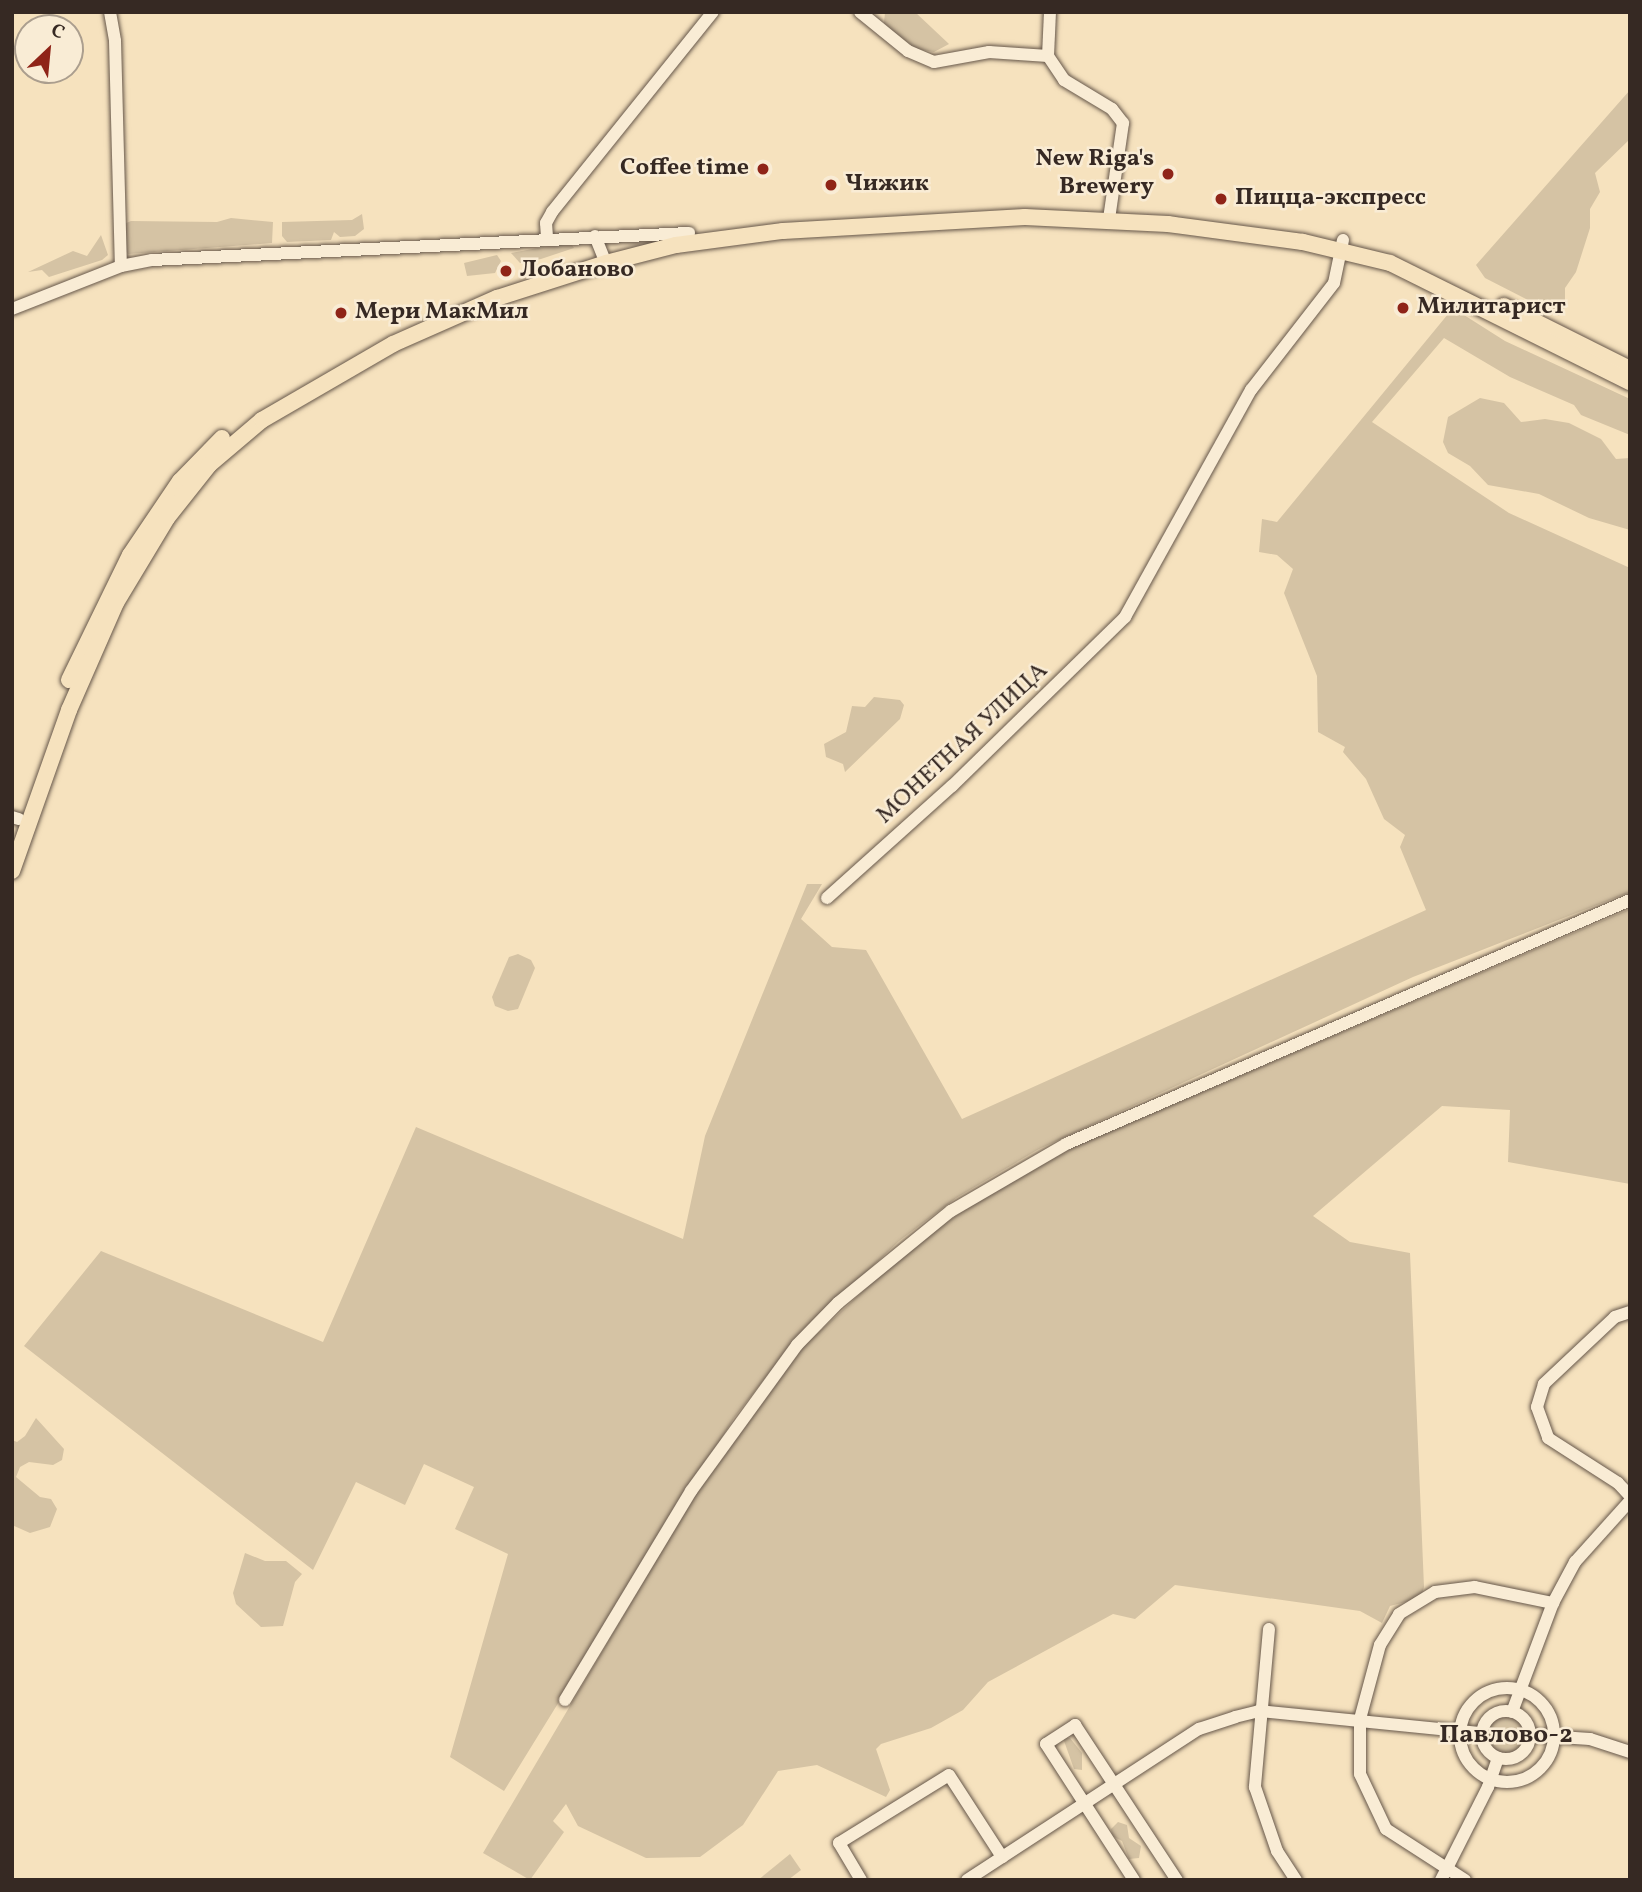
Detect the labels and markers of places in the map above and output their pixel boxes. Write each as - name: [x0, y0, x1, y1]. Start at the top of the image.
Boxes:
- place label: New Riga's Brewery: [1035, 146, 1154, 202]
- place label: Coffee time: [620, 155, 749, 183]
- marker: Coffee time: [755, 161, 771, 177]
- marker: New Riga's Brewery: [1160, 166, 1176, 182]
- place label: Чижик: [845, 171, 929, 199]
- marker: Чижик: [823, 177, 839, 193]
- place label: Пицца-экспресс: [1235, 185, 1426, 213]
- marker: Пицца-экспресс: [1213, 191, 1229, 207]
- place label: Лобаново: [520, 257, 634, 285]
- marker: Лобаново: [498, 263, 514, 279]
- place label: Милитарист: [1417, 294, 1566, 322]
- place label: Мери МакМил: [355, 299, 529, 327]
- marker: Милитарист: [1395, 300, 1411, 316]
- marker: Мери МакМил: [333, 305, 349, 321]

